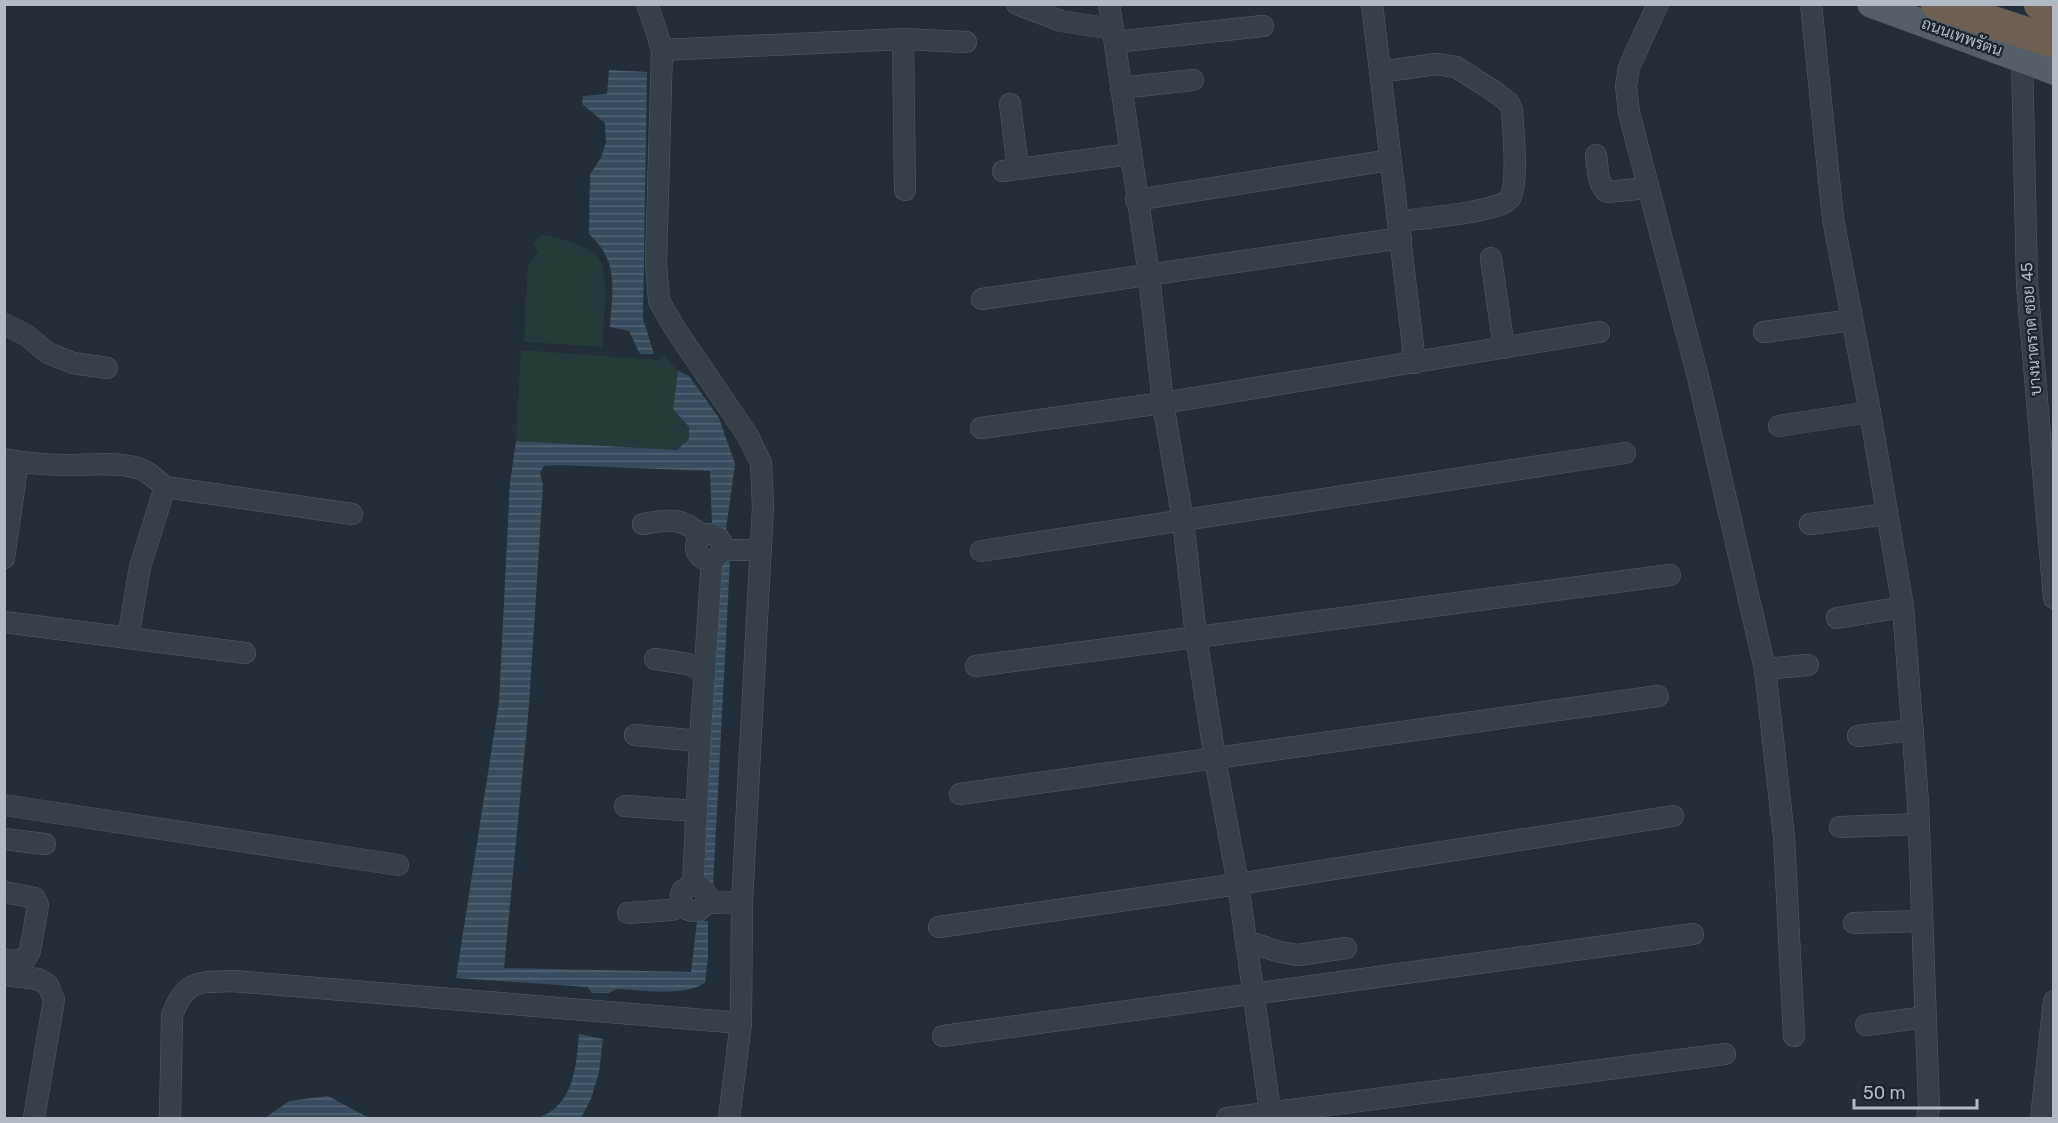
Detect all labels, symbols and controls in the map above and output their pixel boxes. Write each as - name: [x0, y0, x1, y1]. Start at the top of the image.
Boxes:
- street label: ถนนเทพรัตน: [1919, 13, 2005, 60]
- street label: บางนาตราด ซอย 45: [2017, 262, 2045, 396]
- scale bar: [1854, 1072, 1977, 1110]
- text: 50 m: [1863, 1082, 1906, 1104]

